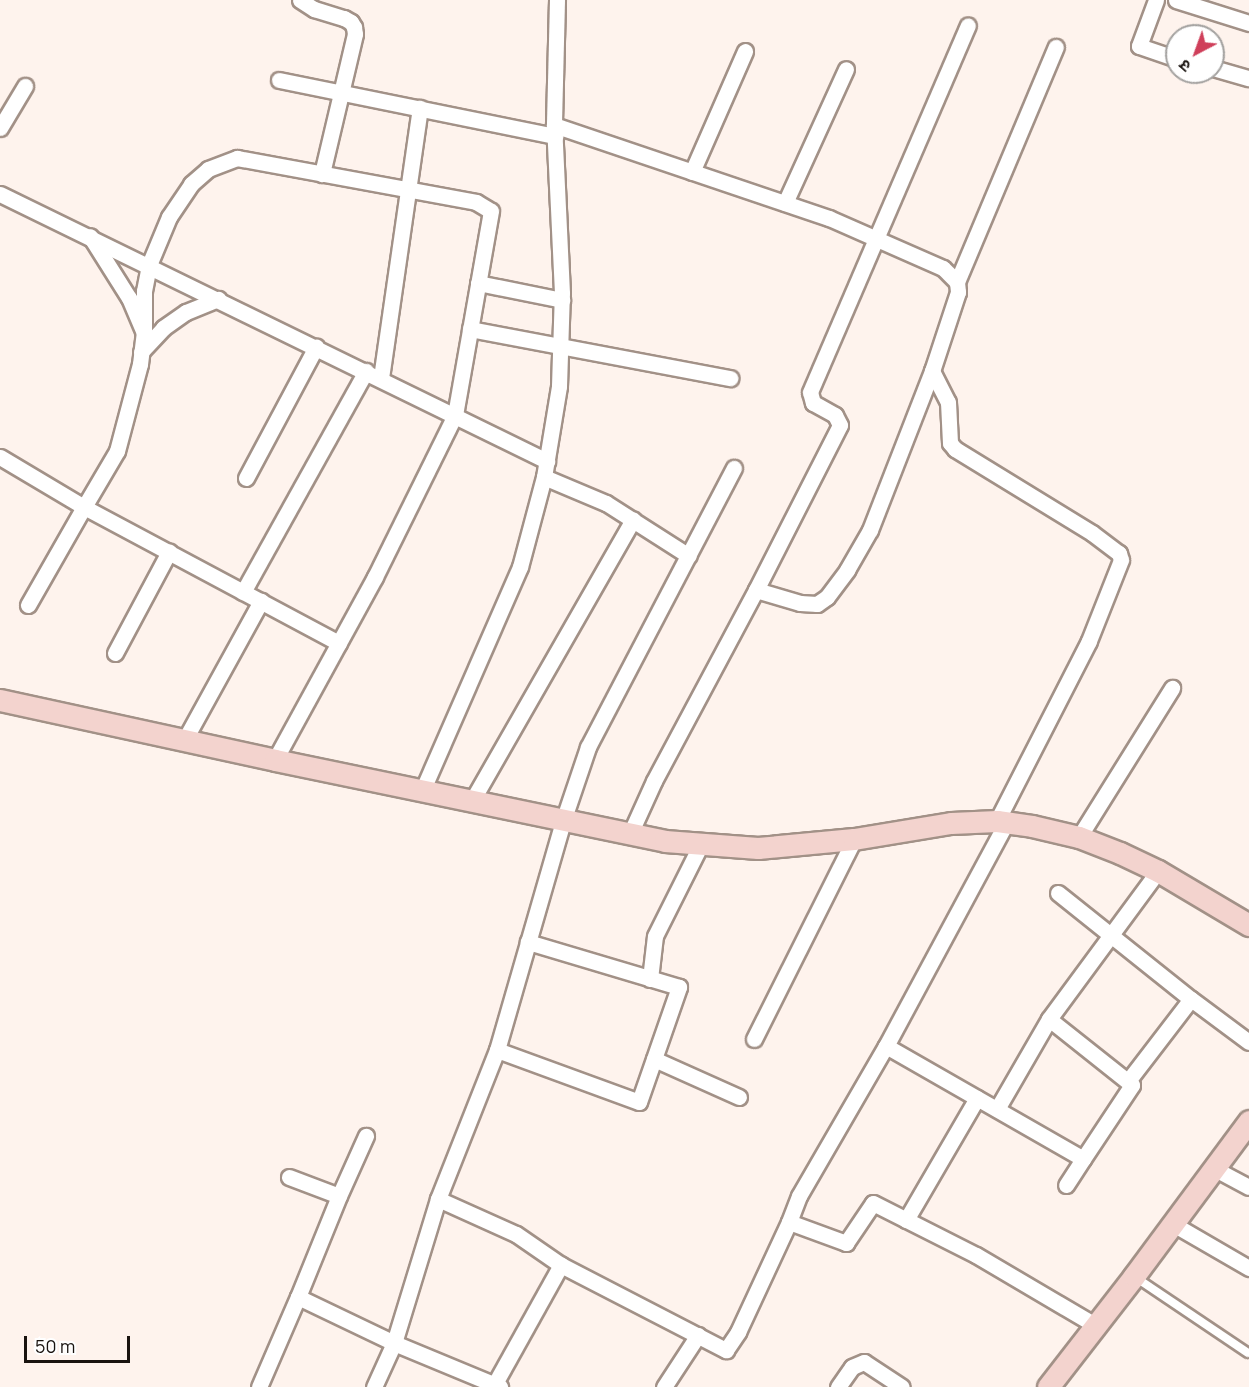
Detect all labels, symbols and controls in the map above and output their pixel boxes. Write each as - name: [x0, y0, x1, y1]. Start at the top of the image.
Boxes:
- north arrow: [1165, 24, 1225, 84]
- text: उ: [1174, 55, 1195, 77]
- scale bar: [27, 1324, 134, 1362]
- text: 50 m: [35, 1334, 75, 1358]

